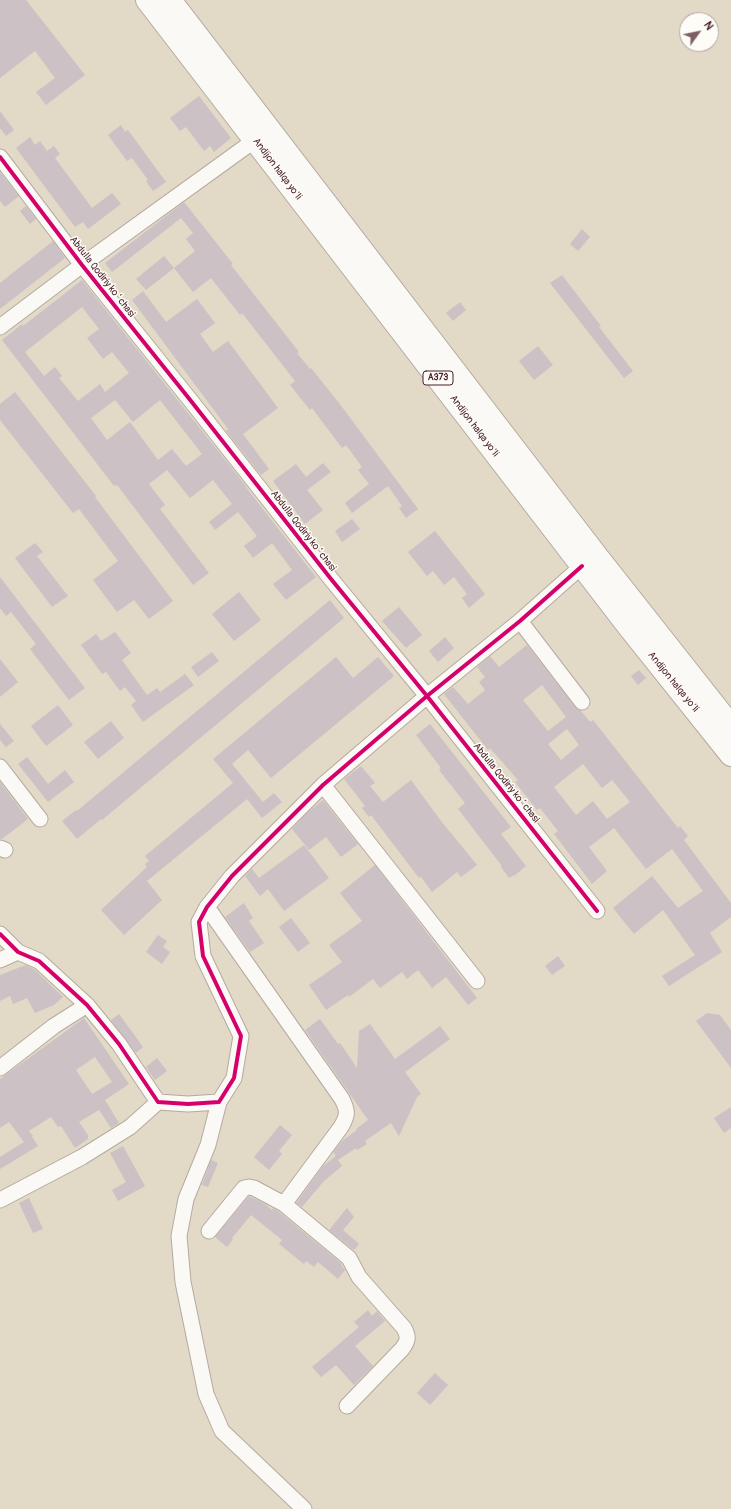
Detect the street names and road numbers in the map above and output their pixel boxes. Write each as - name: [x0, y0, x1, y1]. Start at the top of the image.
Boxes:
- street label: Andijon halqa yo‘li: [250, 136, 304, 202]
- street label: Abdulla Qodiriy koʻchasi: [67, 234, 137, 320]
- road number: A373: [423, 371, 453, 385]
- street label: Andijon halqa yo‘li: [447, 393, 501, 459]
- street label: Abdulla Qodiriy koʻchasi: [268, 488, 338, 574]
- street label: Andijon halqa yo‘li: [645, 649, 701, 715]
- street label: Abdulla Qodiriy koʻchasi: [470, 741, 542, 825]

